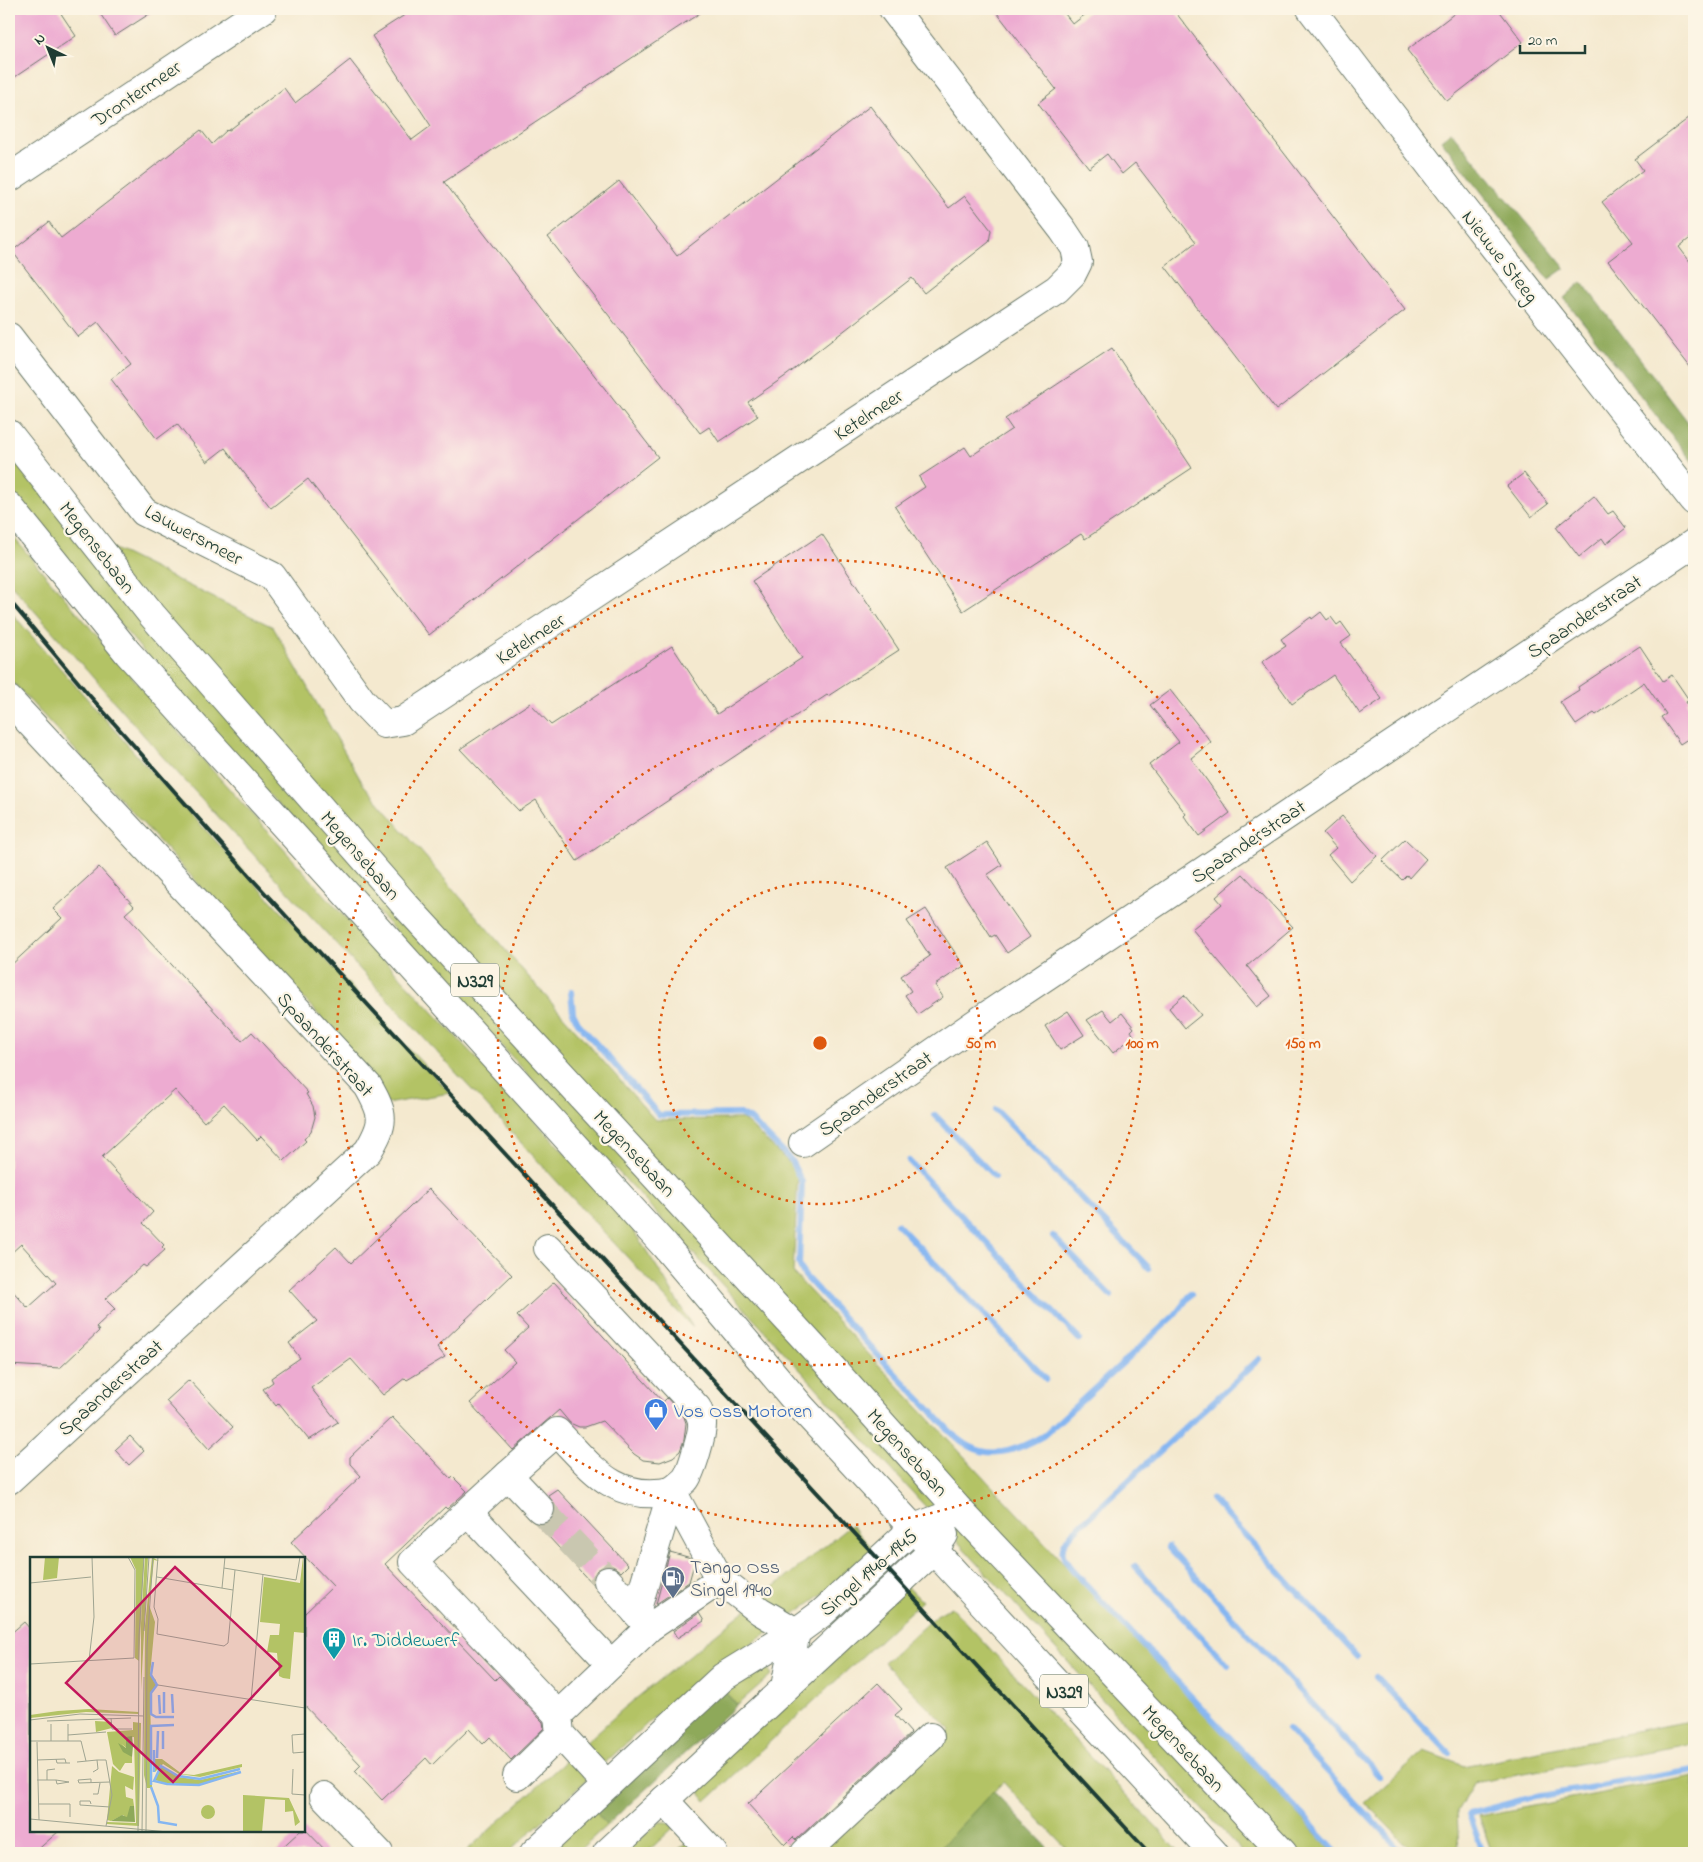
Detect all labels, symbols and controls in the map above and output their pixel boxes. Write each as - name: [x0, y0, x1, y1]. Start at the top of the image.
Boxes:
- north arrow: [22, 22, 72, 72]
- scale bar: [1520, 22, 1586, 54]
- text: N: [30, 29, 51, 50]
- text: 20 m: [1528, 30, 1558, 52]
- street label: Drontermeer: [86, 54, 189, 136]
- street label: Nieuwe Steeg: [1453, 205, 1545, 311]
- street label: Ketelmeer: [829, 382, 910, 449]
- street label: Megensebaan: [50, 496, 141, 602]
- street label: Lauwersmeer: [138, 498, 248, 575]
- street label: Spaanderstraat: [1522, 569, 1649, 667]
- street label: Ketelmeer: [491, 606, 572, 673]
- street label: Spaanderstraat: [1186, 794, 1313, 892]
- street label: Megensebaan: [311, 806, 406, 908]
- road number: N329: [451, 964, 499, 996]
- street label: Spaanderstraat: [269, 987, 380, 1105]
- text: 50 m: [966, 1033, 997, 1055]
- text: 100 m: [1125, 1033, 1159, 1055]
- text: 150 m: [1285, 1033, 1321, 1055]
- centre of rings: [811, 1034, 829, 1052]
- street label: Spaanderstraat: [814, 1045, 939, 1145]
- street label: Megensebaan: [584, 1105, 681, 1206]
- street label: Spaanderstraat: [53, 1333, 171, 1444]
- shop icon: Vos Oss Motoren: [643, 1397, 669, 1431]
- place label: Vos Oss Motoren: [673, 1398, 812, 1427]
- street label: Megensebaan: [858, 1403, 954, 1505]
- street label: Singel 1940-1945: [814, 1523, 926, 1625]
- place label: Tango Oss Singel 1940: [690, 1554, 780, 1607]
- inset map: [30, 1557, 305, 1832]
- fuel station icon: Tango Oss Singel 1940: [660, 1565, 686, 1599]
- building icon: Ir. Diddewerf: [321, 1626, 347, 1660]
- place label: Ir. Diddewerf: [352, 1627, 460, 1656]
- road number: N329: [1040, 1674, 1088, 1708]
- street label: Megensebaan: [1133, 1700, 1230, 1801]

